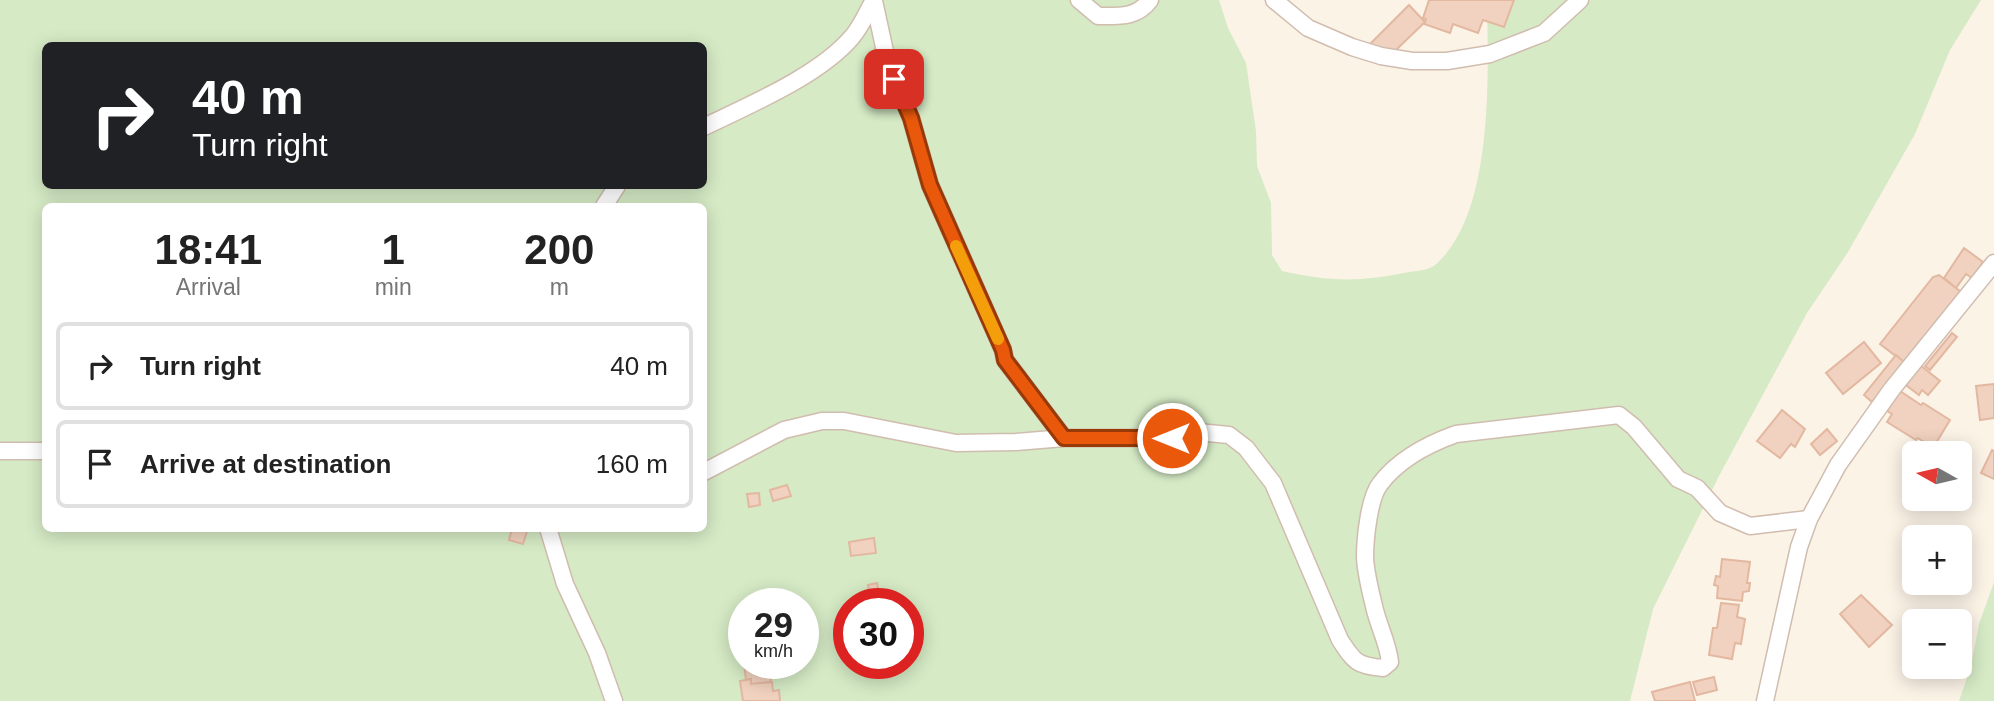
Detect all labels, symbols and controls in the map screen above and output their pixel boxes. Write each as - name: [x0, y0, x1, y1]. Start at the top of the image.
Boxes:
- pin: [864, 49, 924, 109]
- icon: arrive: [875, 60, 913, 98]
- icon: right: [77, 70, 168, 161]
- text: 40 m: [192, 70, 304, 124]
- text: Turn right: [192, 127, 328, 163]
- text: 18:41: [155, 226, 262, 273]
- text: 1: [381, 226, 405, 273]
- text: 200: [524, 226, 594, 273]
- text: Arrival: [176, 274, 241, 300]
- text: min: [375, 274, 412, 300]
- text: m: [550, 274, 569, 300]
- icon: right: [81, 347, 119, 385]
- text: Turn right: [140, 351, 261, 381]
- text: 40 m: [610, 351, 668, 381]
- position arrow: [1135, 401, 1209, 475]
- north arrow: [1902, 441, 1972, 511]
- map controls: [1902, 441, 1972, 679]
- icon: arrive: [81, 445, 119, 483]
- text: Arrive at destination: [140, 449, 391, 479]
- text: 160 m: [596, 449, 668, 479]
- button: +: [1902, 525, 1972, 595]
- speed limit sign: 30: [833, 588, 924, 679]
- text: 29: [754, 605, 793, 644]
- button: −: [1902, 609, 1972, 679]
- text: km/h: [754, 641, 793, 661]

